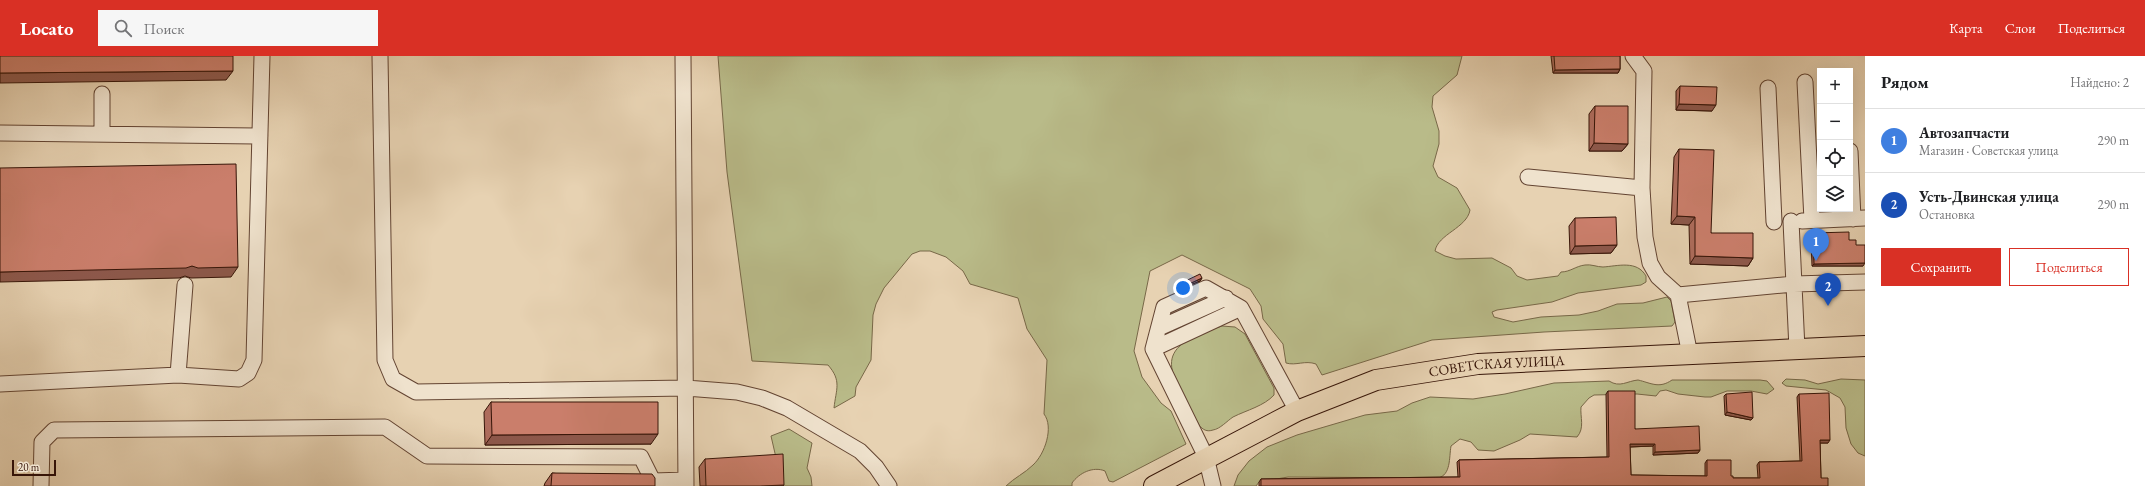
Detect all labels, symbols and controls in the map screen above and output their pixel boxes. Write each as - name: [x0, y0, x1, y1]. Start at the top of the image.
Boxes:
- search box: [98, 10, 378, 46]
- text: Locato: [20, 16, 74, 41]
- icon: search: [112, 17, 134, 39]
- text: Поиск: [144, 19, 184, 38]
- text: Карта: [1949, 19, 1983, 37]
- text: Слои: [2005, 19, 2036, 37]
- text: Поделиться: [2058, 19, 2125, 37]
- map controls: [1817, 68, 1853, 212]
- button: +: [1817, 68, 1853, 104]
- text: Рядом: [1881, 71, 1929, 93]
- text: Найдено: 2: [2070, 74, 2129, 91]
- button: −: [1817, 104, 1853, 140]
- text: Автозапчасти: [1919, 123, 2009, 142]
- text: 1: [1891, 132, 1897, 149]
- text: 290 m: [2098, 132, 2129, 149]
- button: locate: [1817, 140, 1853, 176]
- text: Магазин · Советская улица: [1919, 142, 2058, 159]
- button: layers: [1817, 176, 1853, 212]
- text: Усть-Двинская улица: [1919, 187, 2059, 206]
- text: 2: [1891, 196, 1897, 213]
- text: 290 m: [2098, 196, 2129, 213]
- text: Остановка: [1919, 206, 1975, 223]
- pin: 1: [1803, 228, 1829, 261]
- button: Сохранить: [1881, 248, 2001, 286]
- button: Поделиться: [2009, 248, 2129, 286]
- pin: 2: [1815, 273, 1841, 306]
- your location: [1173, 278, 1193, 298]
- street label: СОВЕТСКАЯ УЛИЦА: [1427, 351, 1565, 381]
- scale bar: [12, 458, 56, 477]
- text: 20 m: [18, 460, 39, 474]

